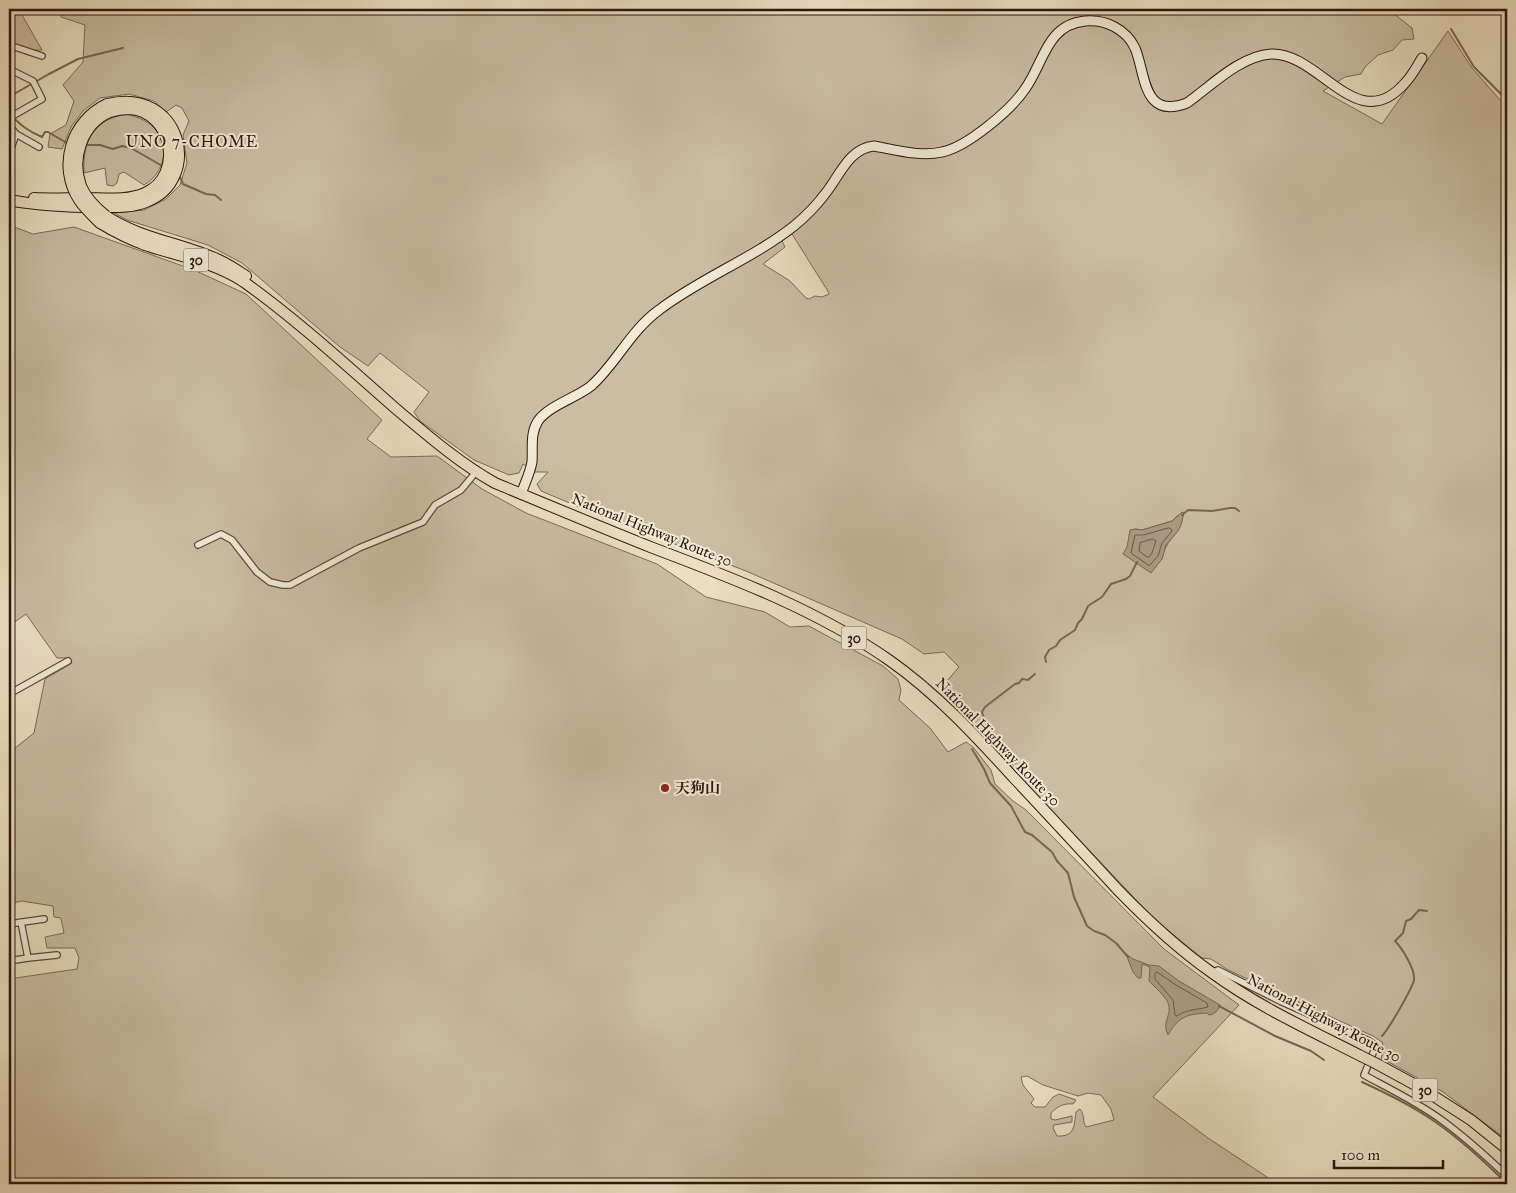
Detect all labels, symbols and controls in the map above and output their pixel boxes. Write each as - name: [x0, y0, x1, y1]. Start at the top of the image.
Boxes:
- district label: UNO 7-CHOME: [126, 132, 258, 151]
- road number: 30: [184, 248, 208, 272]
- street label: National Highway Route 30: [569, 490, 735, 570]
- road number: 30: [842, 626, 866, 650]
- street label: National Highway Route 30: [932, 674, 1064, 810]
- place label: 天狗山: [675, 779, 720, 797]
- marker: 天狗山: [659, 782, 671, 794]
- street label: National Highway Route 30: [1244, 970, 1404, 1066]
- road number: 30: [1412, 1078, 1438, 1102]
- scale bar: [1334, 1138, 1442, 1170]
- text: 100 m: [1341, 1146, 1381, 1164]

